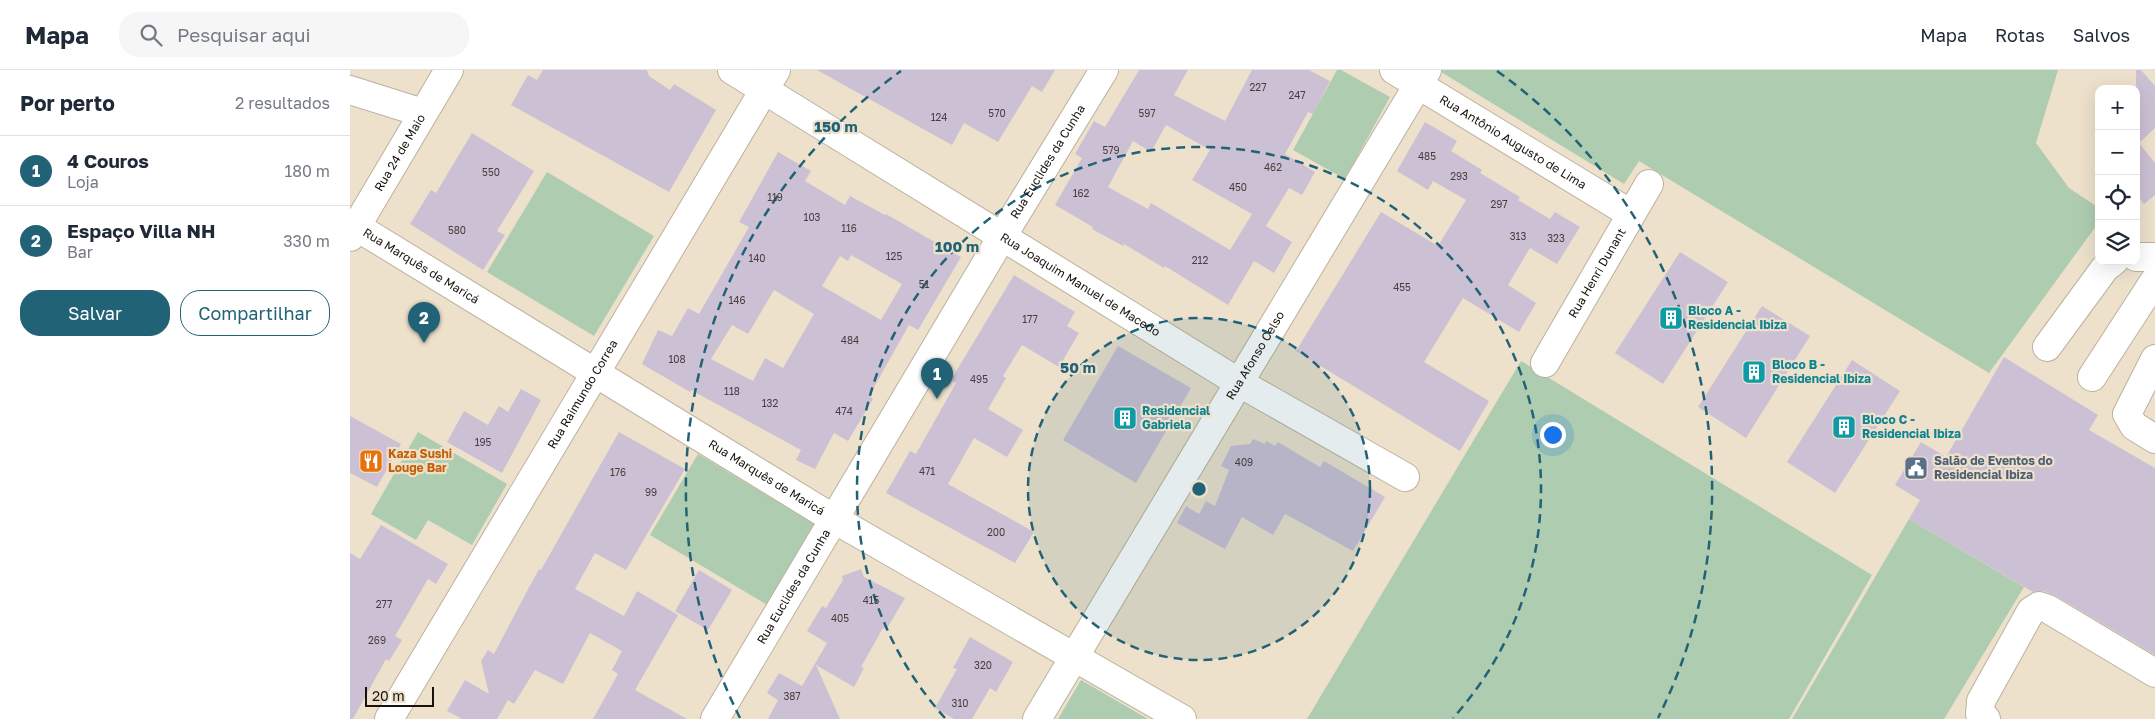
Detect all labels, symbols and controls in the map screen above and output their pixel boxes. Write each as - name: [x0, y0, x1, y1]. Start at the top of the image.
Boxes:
- search box: [119, 12, 469, 57]
- text: Mapa: [25, 20, 89, 49]
- icon: search: [137, 21, 165, 49]
- text: Pesquisar aqui: [177, 23, 311, 46]
- text: Mapa: [1920, 24, 1967, 46]
- text: Rotas: [1995, 24, 2045, 46]
- text: Salvos: [2073, 24, 2130, 46]
- house number: 227: [1250, 81, 1266, 93]
- map controls: [2095, 85, 2140, 265]
- button: +: [2095, 85, 2140, 130]
- house number: 247: [1288, 89, 1306, 101]
- text: Por perto: [20, 90, 115, 116]
- street label: Rua Antônio Augusto de Lima: [1437, 91, 1589, 192]
- text: 2 resultados: [235, 93, 330, 113]
- street label: Rua Euclides da Cunha: [1007, 102, 1088, 221]
- house number: 570: [988, 107, 1006, 119]
- house number: 597: [1138, 107, 1156, 119]
- street label: Rua 24 de Maio: [371, 111, 428, 194]
- house number: 124: [931, 111, 947, 123]
- text: 150 m: [814, 117, 858, 135]
- button: −: [2095, 130, 2140, 175]
- house number: 579: [1102, 144, 1120, 156]
- text: 4 Couros: [67, 149, 149, 172]
- house number: 485: [1418, 150, 1436, 162]
- text: 1: [32, 161, 40, 181]
- text: 180 m: [284, 161, 330, 181]
- house number: 462: [1264, 161, 1282, 173]
- house number: 550: [482, 166, 500, 178]
- house number: 293: [1450, 170, 1468, 182]
- text: Loja: [67, 172, 99, 192]
- button: locate: [2095, 175, 2140, 220]
- house number: 450: [1229, 181, 1247, 193]
- house number: 162: [1073, 187, 1090, 199]
- house number: 119: [767, 191, 783, 203]
- house number: 297: [1490, 198, 1508, 210]
- house number: 103: [804, 211, 821, 223]
- text: Espaço Villa NH: [67, 219, 215, 242]
- button: layers: [2095, 220, 2140, 265]
- house number: 116: [841, 222, 857, 234]
- house number: 580: [448, 224, 466, 236]
- street label: Rua Marquês de Maricá: [360, 225, 482, 307]
- street label: Rua Henri Dunant: [1565, 225, 1629, 320]
- street label: Rua Joaquim Manuel de Macedo: [998, 229, 1163, 339]
- house number: 313: [1510, 230, 1526, 242]
- text: 2: [31, 231, 41, 251]
- text: 330 m: [283, 231, 330, 251]
- house number: 323: [1547, 232, 1565, 244]
- text: 100 m: [935, 237, 979, 255]
- text: Bar: [67, 242, 93, 262]
- house number: 125: [886, 250, 902, 262]
- house number: 140: [748, 252, 766, 264]
- house number: 212: [1192, 254, 1208, 266]
- house number: 51: [919, 278, 929, 290]
- house number: 455: [1393, 281, 1411, 293]
- button: Salvar: [20, 290, 170, 336]
- button: Compartilhar: [180, 290, 330, 336]
- house number: 146: [729, 294, 746, 306]
- pin: 2: [408, 302, 440, 343]
- place label: Bloco A - Residencial Ibiza: [1688, 303, 1787, 332]
- building icon: Bloco A - Residencial Ibiza: [1658, 305, 1684, 331]
- street label: Rua Afonso Celso: [1223, 308, 1287, 402]
- house number: 177: [1022, 313, 1038, 325]
- house number: 484: [841, 334, 859, 346]
- street label: Rua Raimundo Correa: [544, 337, 620, 451]
- house number: 108: [668, 353, 686, 365]
- place label: Bloco B - Residencial Ibiza: [1772, 357, 1871, 386]
- pin: 1: [921, 358, 953, 399]
- text: 50 m: [1060, 358, 1096, 376]
- building icon: Bloco B - Residencial Ibiza: [1741, 359, 1767, 385]
- house number: 495: [970, 373, 988, 385]
- house number: 118: [724, 385, 740, 397]
- house number: 132: [762, 397, 778, 409]
- place label: Residencial Gabriela: [1142, 403, 1210, 432]
- house number: 474: [835, 405, 853, 417]
- building icon: Residencial Gabriela: [1112, 405, 1138, 431]
- place label: Bloco C - Residencial Ibiza: [1862, 412, 1961, 441]
- building icon: Bloco C - Residencial Ibiza: [1831, 414, 1857, 440]
- your location: [1540, 422, 1566, 448]
- house number: 195: [475, 436, 492, 448]
- street label: Rua Marquês de Maricá: [706, 436, 827, 518]
- place label: Kaza Sushi Louge Bar: [388, 446, 452, 475]
- restaurant icon: Kaza Sushi Louge Bar: [358, 448, 384, 474]
- place label: Salão de Eventos do Residencial Ibiza: [1934, 453, 2053, 482]
- public building icon: Salão de Eventos do Residencial Ibiza: [1903, 455, 1929, 481]
- house number: 409: [1235, 456, 1253, 468]
- house number: 471: [919, 465, 935, 477]
- house number: 176: [610, 466, 626, 478]
- centre of rings: [1190, 480, 1208, 498]
- house number: 99: [645, 486, 657, 498]
- street label: Rua Euclides da Cunha: [753, 526, 833, 647]
- house number: 200: [987, 526, 1005, 538]
- house number: 415: [863, 594, 880, 606]
- house number: 277: [376, 598, 392, 610]
- house number: 405: [831, 612, 849, 624]
- house number: 269: [368, 634, 386, 646]
- house number: 320: [974, 659, 992, 671]
- scale bar: [365, 684, 434, 707]
- text: 20 m: [372, 687, 405, 704]
- house number: 387: [783, 690, 801, 702]
- house number: 310: [952, 697, 968, 709]

